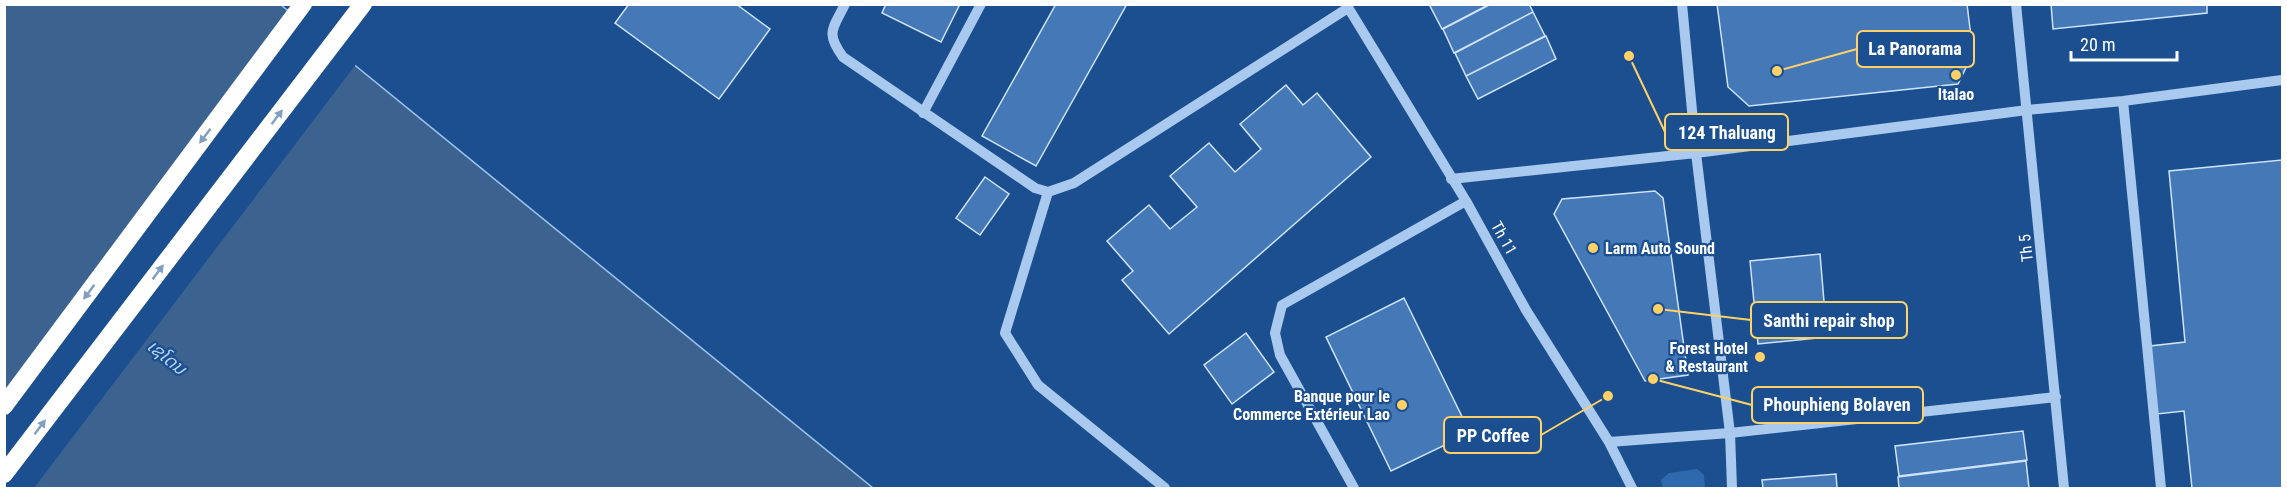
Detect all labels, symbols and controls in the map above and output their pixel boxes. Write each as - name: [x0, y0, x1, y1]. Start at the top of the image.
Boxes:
- scale bar: [2071, 24, 2178, 62]
- callout: La Panorama: [1857, 31, 1974, 67]
- text: 20 m: [2080, 34, 2115, 55]
- text: La Panorama: [1868, 38, 1962, 59]
- marker: Italao: [1949, 68, 1963, 82]
- place label: Italao: [1938, 85, 1974, 104]
- one-way arrow: [270, 110, 282, 125]
- callout: 124 Thaluang: [1665, 114, 1788, 150]
- text: 124 Thaluang: [1678, 122, 1776, 143]
- one-way arrow: [199, 127, 211, 143]
- street label: Th 11: [1487, 218, 1521, 258]
- street label: Th 5: [2015, 233, 2037, 263]
- place label: Larm Auto Sound: [1605, 239, 1715, 258]
- marker: Larm Auto Sound: [1586, 241, 1600, 255]
- one-way arrow: [152, 265, 164, 280]
- one-way arrow: [83, 284, 95, 300]
- callout: Santhi repair shop: [1751, 302, 1907, 338]
- text: Santhi repair shop: [1763, 310, 1895, 331]
- water label: ເຊໂດນ: [143, 335, 192, 380]
- place label: Forest Hotel & Restaurant: [1666, 339, 1748, 376]
- marker: Forest Hotel & Restaurant: [1753, 350, 1767, 364]
- place label: Banque pour le Commerce Extérieur Lao: [1233, 387, 1390, 424]
- callout: Phouphieng Bolaven: [1752, 387, 1923, 423]
- text: Phouphieng Bolaven: [1763, 394, 1911, 415]
- marker: Banque pour le Commerce Extérieur Lao: [1395, 398, 1409, 412]
- callout: PP Coffee: [1444, 417, 1541, 453]
- one-way arrow: [34, 420, 46, 436]
- text: PP Coffee: [1457, 425, 1530, 446]

